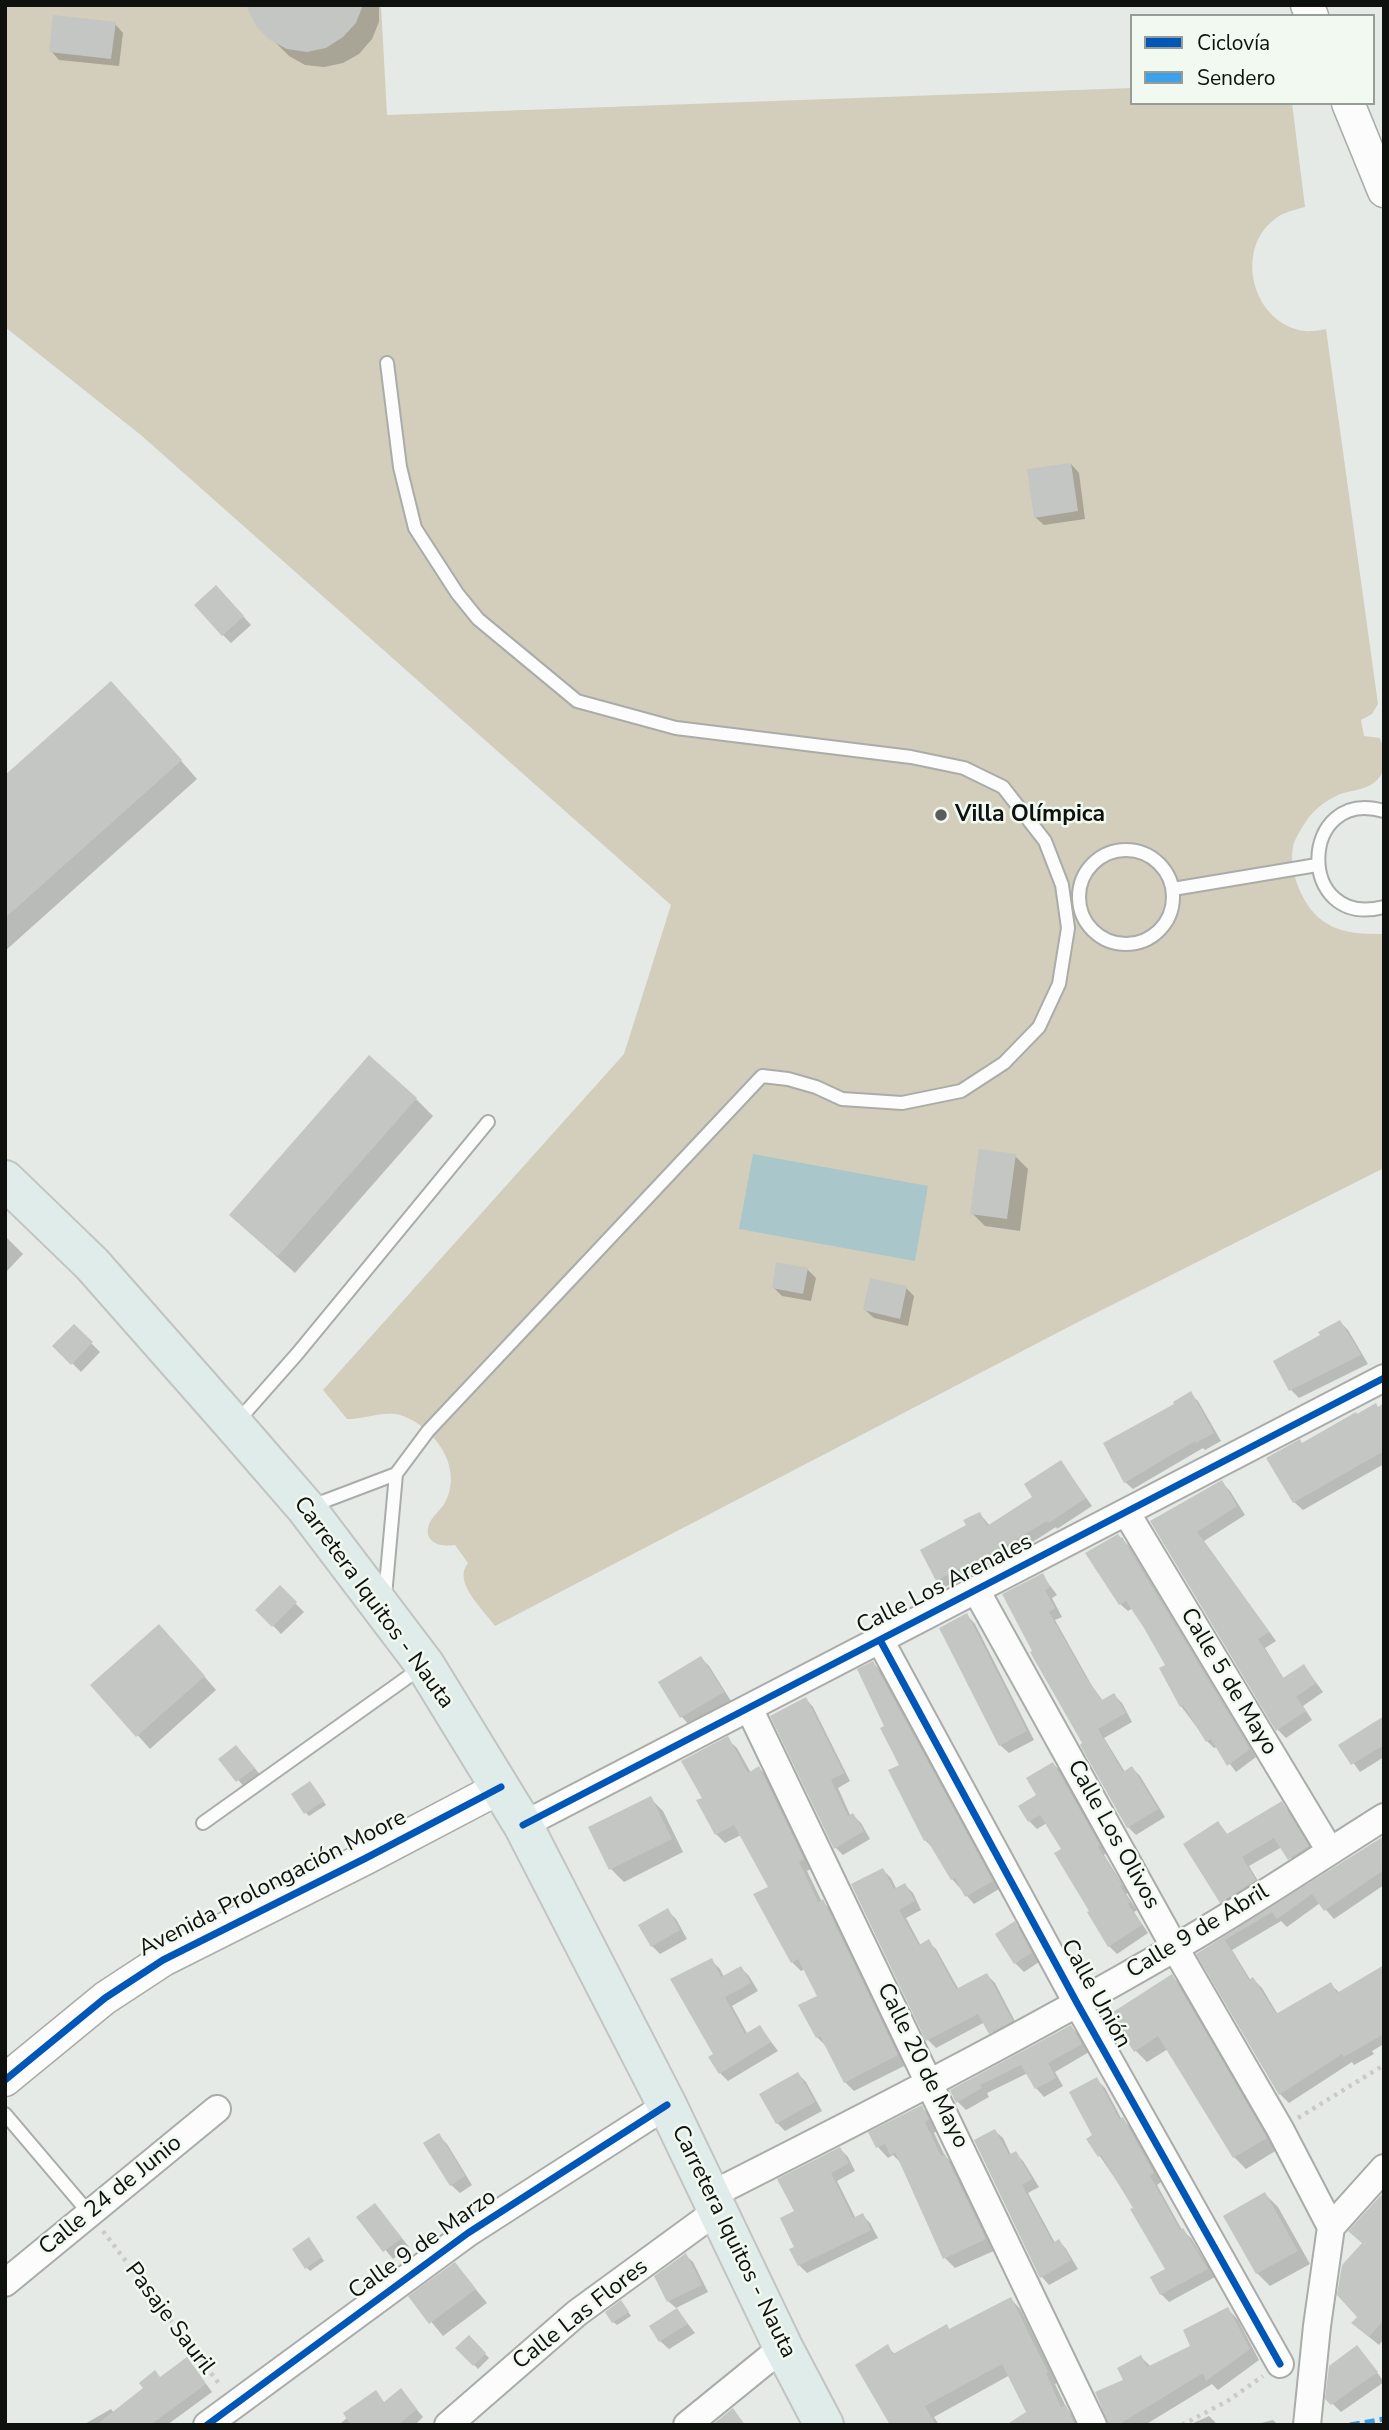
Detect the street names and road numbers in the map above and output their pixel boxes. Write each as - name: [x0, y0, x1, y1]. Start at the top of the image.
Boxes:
- street label: Carretera Iquitos - Nauta: [287, 1492, 459, 1714]
- street label: Calle Los Arenales: [853, 1529, 1037, 1641]
- street label: Calle 5 de Mayo: [1173, 1604, 1283, 1760]
- street label: Calle Los Olivos: [1061, 1756, 1165, 1914]
- street label: Avenida Prolongación Moore: [135, 1804, 411, 1964]
- street label: Calle 9 de Abril: [1122, 1879, 1274, 1985]
- street label: Calle Unión: [1054, 1935, 1136, 2053]
- street label: Calle 20 de Mayo: [870, 1979, 974, 2153]
- street label: Carretera Iquitos - Nauta: [665, 2121, 801, 2363]
- street label: Calle 24 de Junio: [34, 2130, 188, 2262]
- street label: Calle 9 de Marzo: [344, 2184, 502, 2306]
- street label: Calle Las Flores: [508, 2254, 654, 2376]
- street label: Pasaje Sauril: [118, 2258, 220, 2380]

